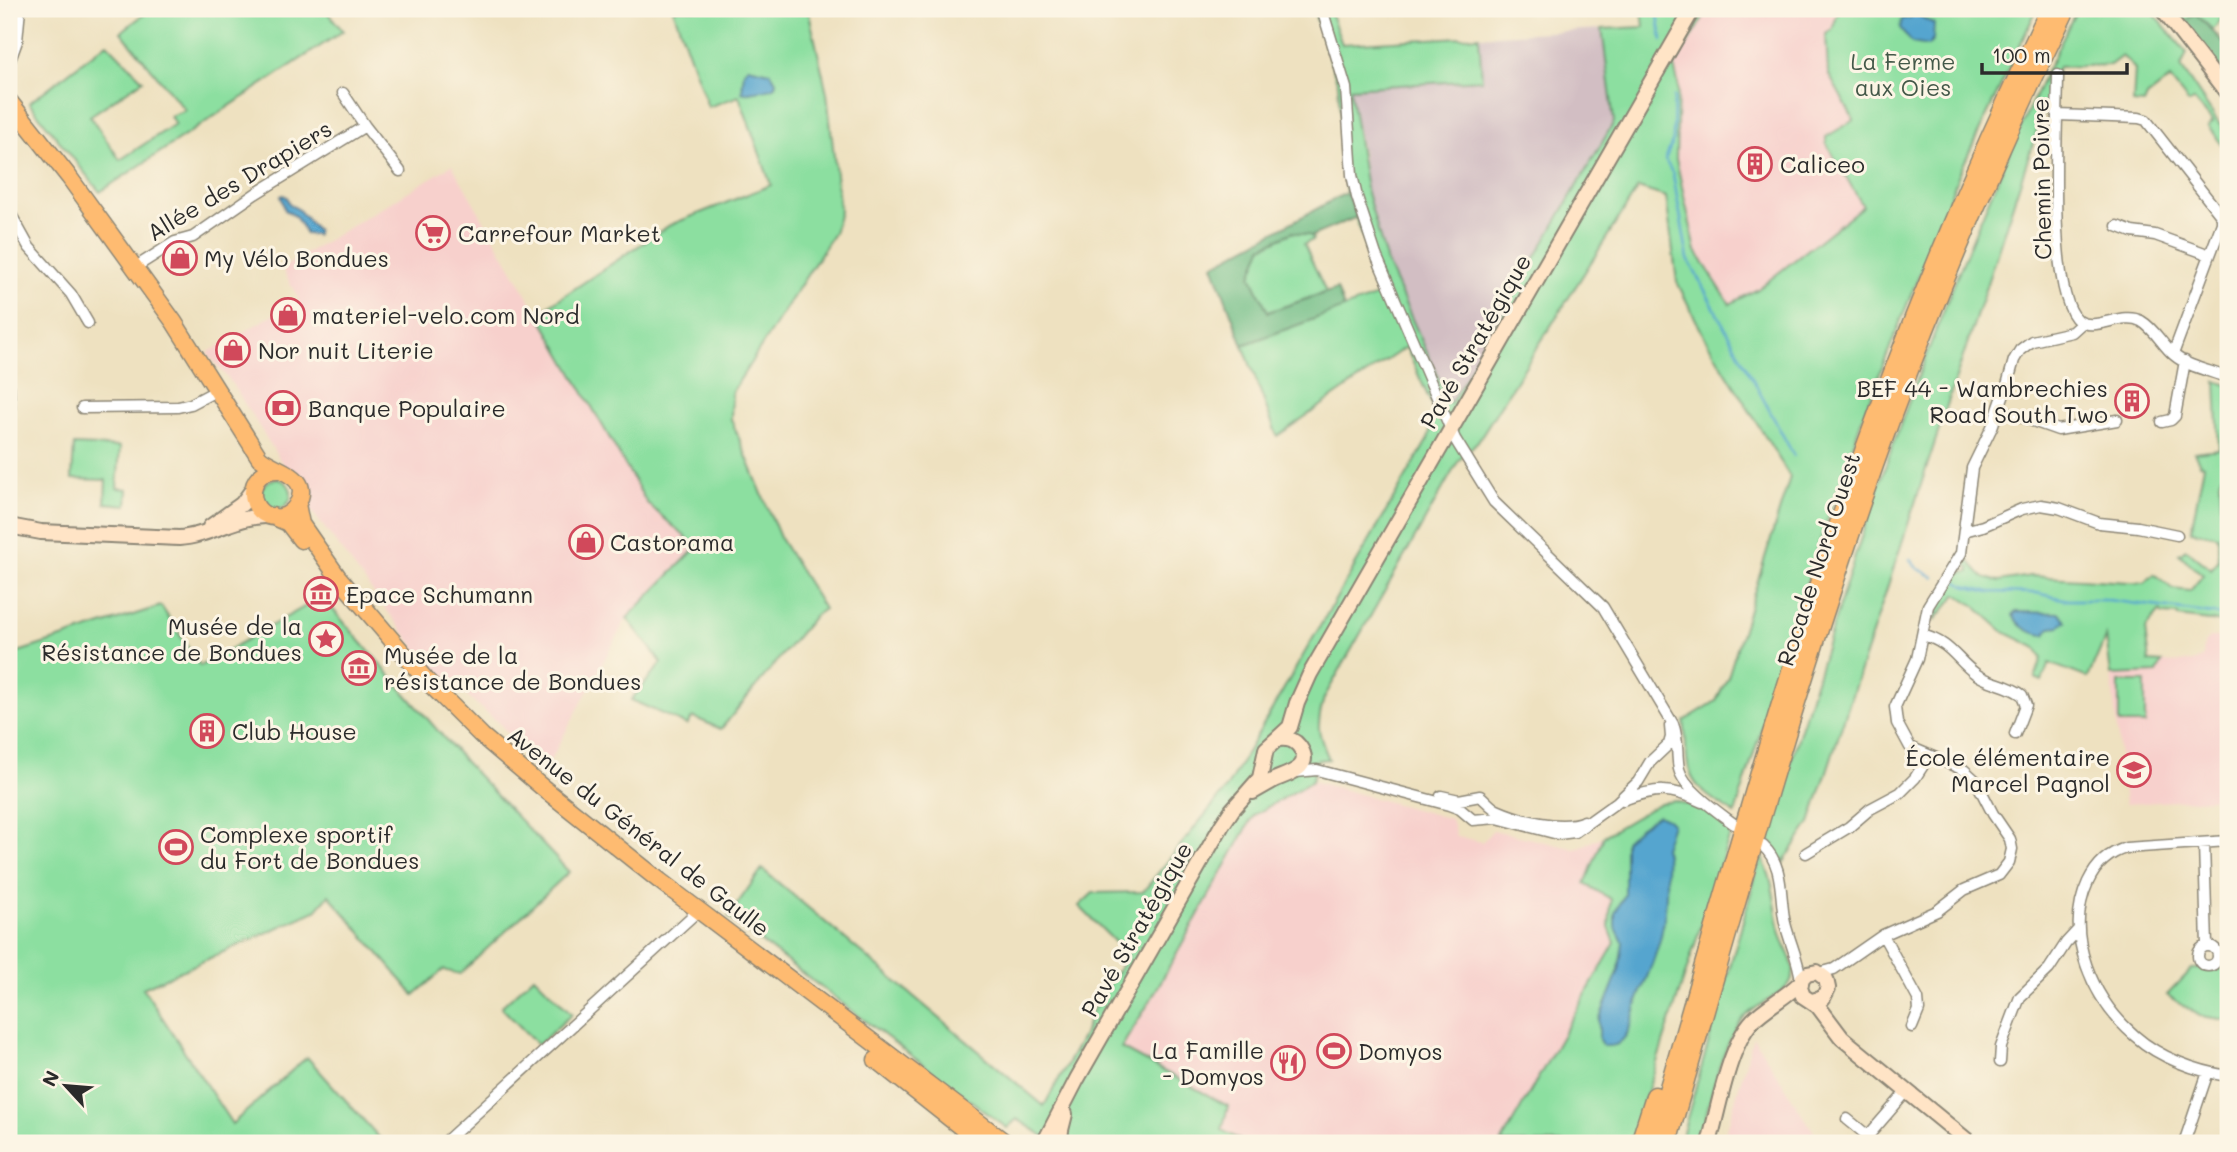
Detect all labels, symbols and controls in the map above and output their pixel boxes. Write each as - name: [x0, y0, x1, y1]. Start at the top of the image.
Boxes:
- scale bar: [1982, 32, 2127, 76]
- text: 100 m: [1992, 41, 2051, 68]
- park label: La Ferme aux Oies: [1851, 46, 1956, 102]
- street label: Chemin Poivre: [2025, 98, 2057, 260]
- street label: Allée des Drapiers: [141, 113, 337, 247]
- building icon: Caliceo: [1736, 145, 1774, 183]
- place label: Caliceo: [1780, 149, 1865, 179]
- supermarket icon: Carrefour Market: [414, 214, 452, 252]
- place label: Carrefour Market: [458, 218, 661, 248]
- shop icon: My Vélo Bondues: [161, 239, 199, 277]
- place label: My Vélo Bondues: [204, 243, 389, 273]
- street label: Pavé Stratégique: [1413, 248, 1537, 434]
- shop icon: materiel-velo.com Nord: [269, 296, 307, 334]
- place label: materiel-velo.com Nord: [312, 300, 580, 330]
- shop icon: Nor nuit Literie: [214, 331, 252, 369]
- place label: Nor nuit Literie: [258, 335, 434, 365]
- place label: BEF 44 - Wambrechies Road South Two: [1857, 373, 2108, 429]
- building icon: BEF 44 - Wambrechies Road South Two: [2113, 382, 2151, 420]
- bank icon: Banque Populaire: [264, 389, 302, 427]
- place label: Banque Populaire: [308, 393, 506, 423]
- street label: Rocade Nord Ouest: [1769, 448, 1867, 670]
- shop icon: Castorama: [567, 523, 605, 561]
- place label: Castorama: [610, 527, 734, 557]
- museum icon: Epace Schumann: [302, 575, 340, 613]
- place label: Epace Schumann: [346, 579, 533, 609]
- place label: Musée de la Résistance de Bondues: [41, 611, 302, 667]
- place icon: Musée de la Résistance de Bondues: [307, 620, 345, 658]
- place label: Musée de la résistance de Bondues: [384, 640, 641, 696]
- museum icon: Musée de la résistance de Bondues: [340, 649, 378, 687]
- building icon: Club House: [188, 712, 226, 750]
- place label: Club House: [232, 716, 357, 746]
- street label: Avenue du Général de Gaulle: [502, 719, 776, 943]
- place label: École élémentaire Marcel Pagnol: [1905, 742, 2110, 798]
- school or university icon: École élémentaire Marcel Pagnol: [2115, 751, 2153, 789]
- place label: Complexe sportif du Fort de Bondues: [200, 819, 419, 875]
- sports icon: Complexe sportif du Fort de Bondues: [157, 828, 195, 866]
- street label: Pavé Stratégique: [1074, 836, 1198, 1022]
- sports icon: Domyos: [1315, 1032, 1353, 1070]
- place label: La Famille - Domyos: [1152, 1035, 1264, 1091]
- place label: Domyos: [1358, 1036, 1443, 1066]
- restaurant icon: La Famille - Domyos: [1269, 1044, 1307, 1082]
- north arrow: [32, 1050, 102, 1120]
- text: N: [36, 1066, 65, 1090]

